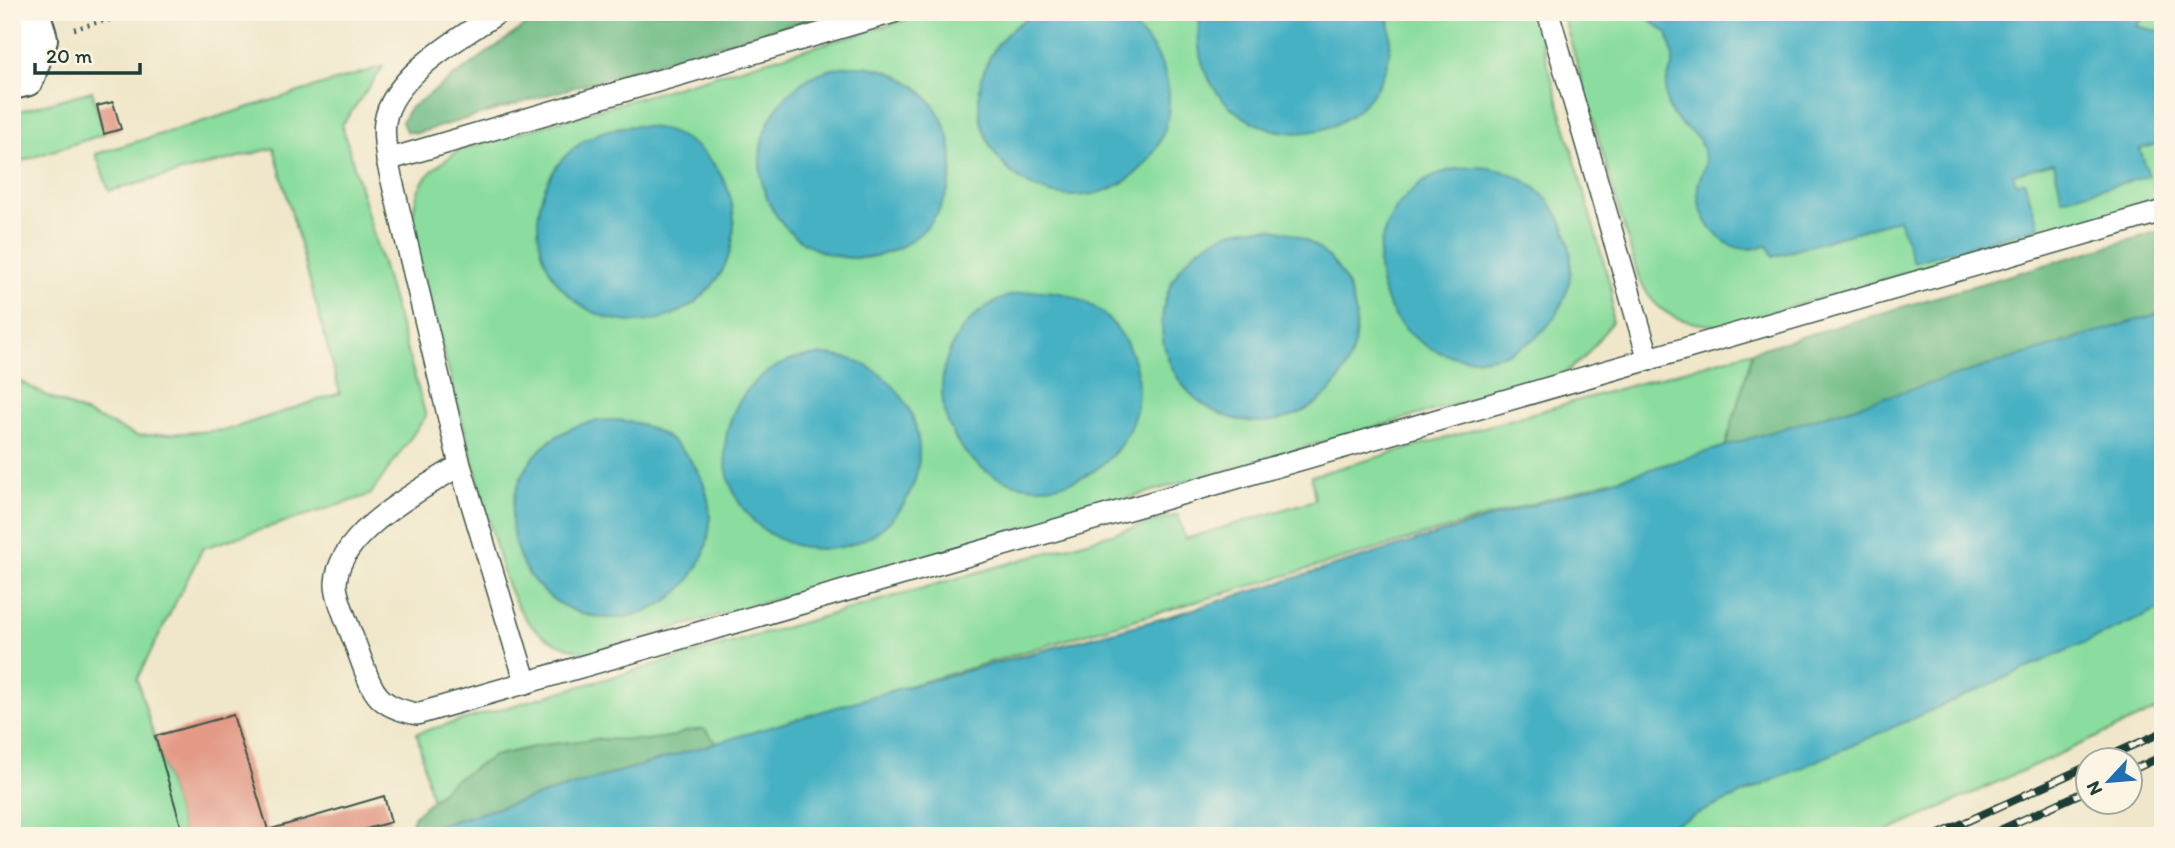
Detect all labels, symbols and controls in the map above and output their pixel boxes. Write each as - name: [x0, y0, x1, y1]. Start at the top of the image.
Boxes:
- scale bar: [35, 32, 140, 76]
- text: 20 m: [46, 43, 93, 68]
- north arrow: [2074, 746, 2144, 816]
- text: N: [2081, 777, 2107, 799]

